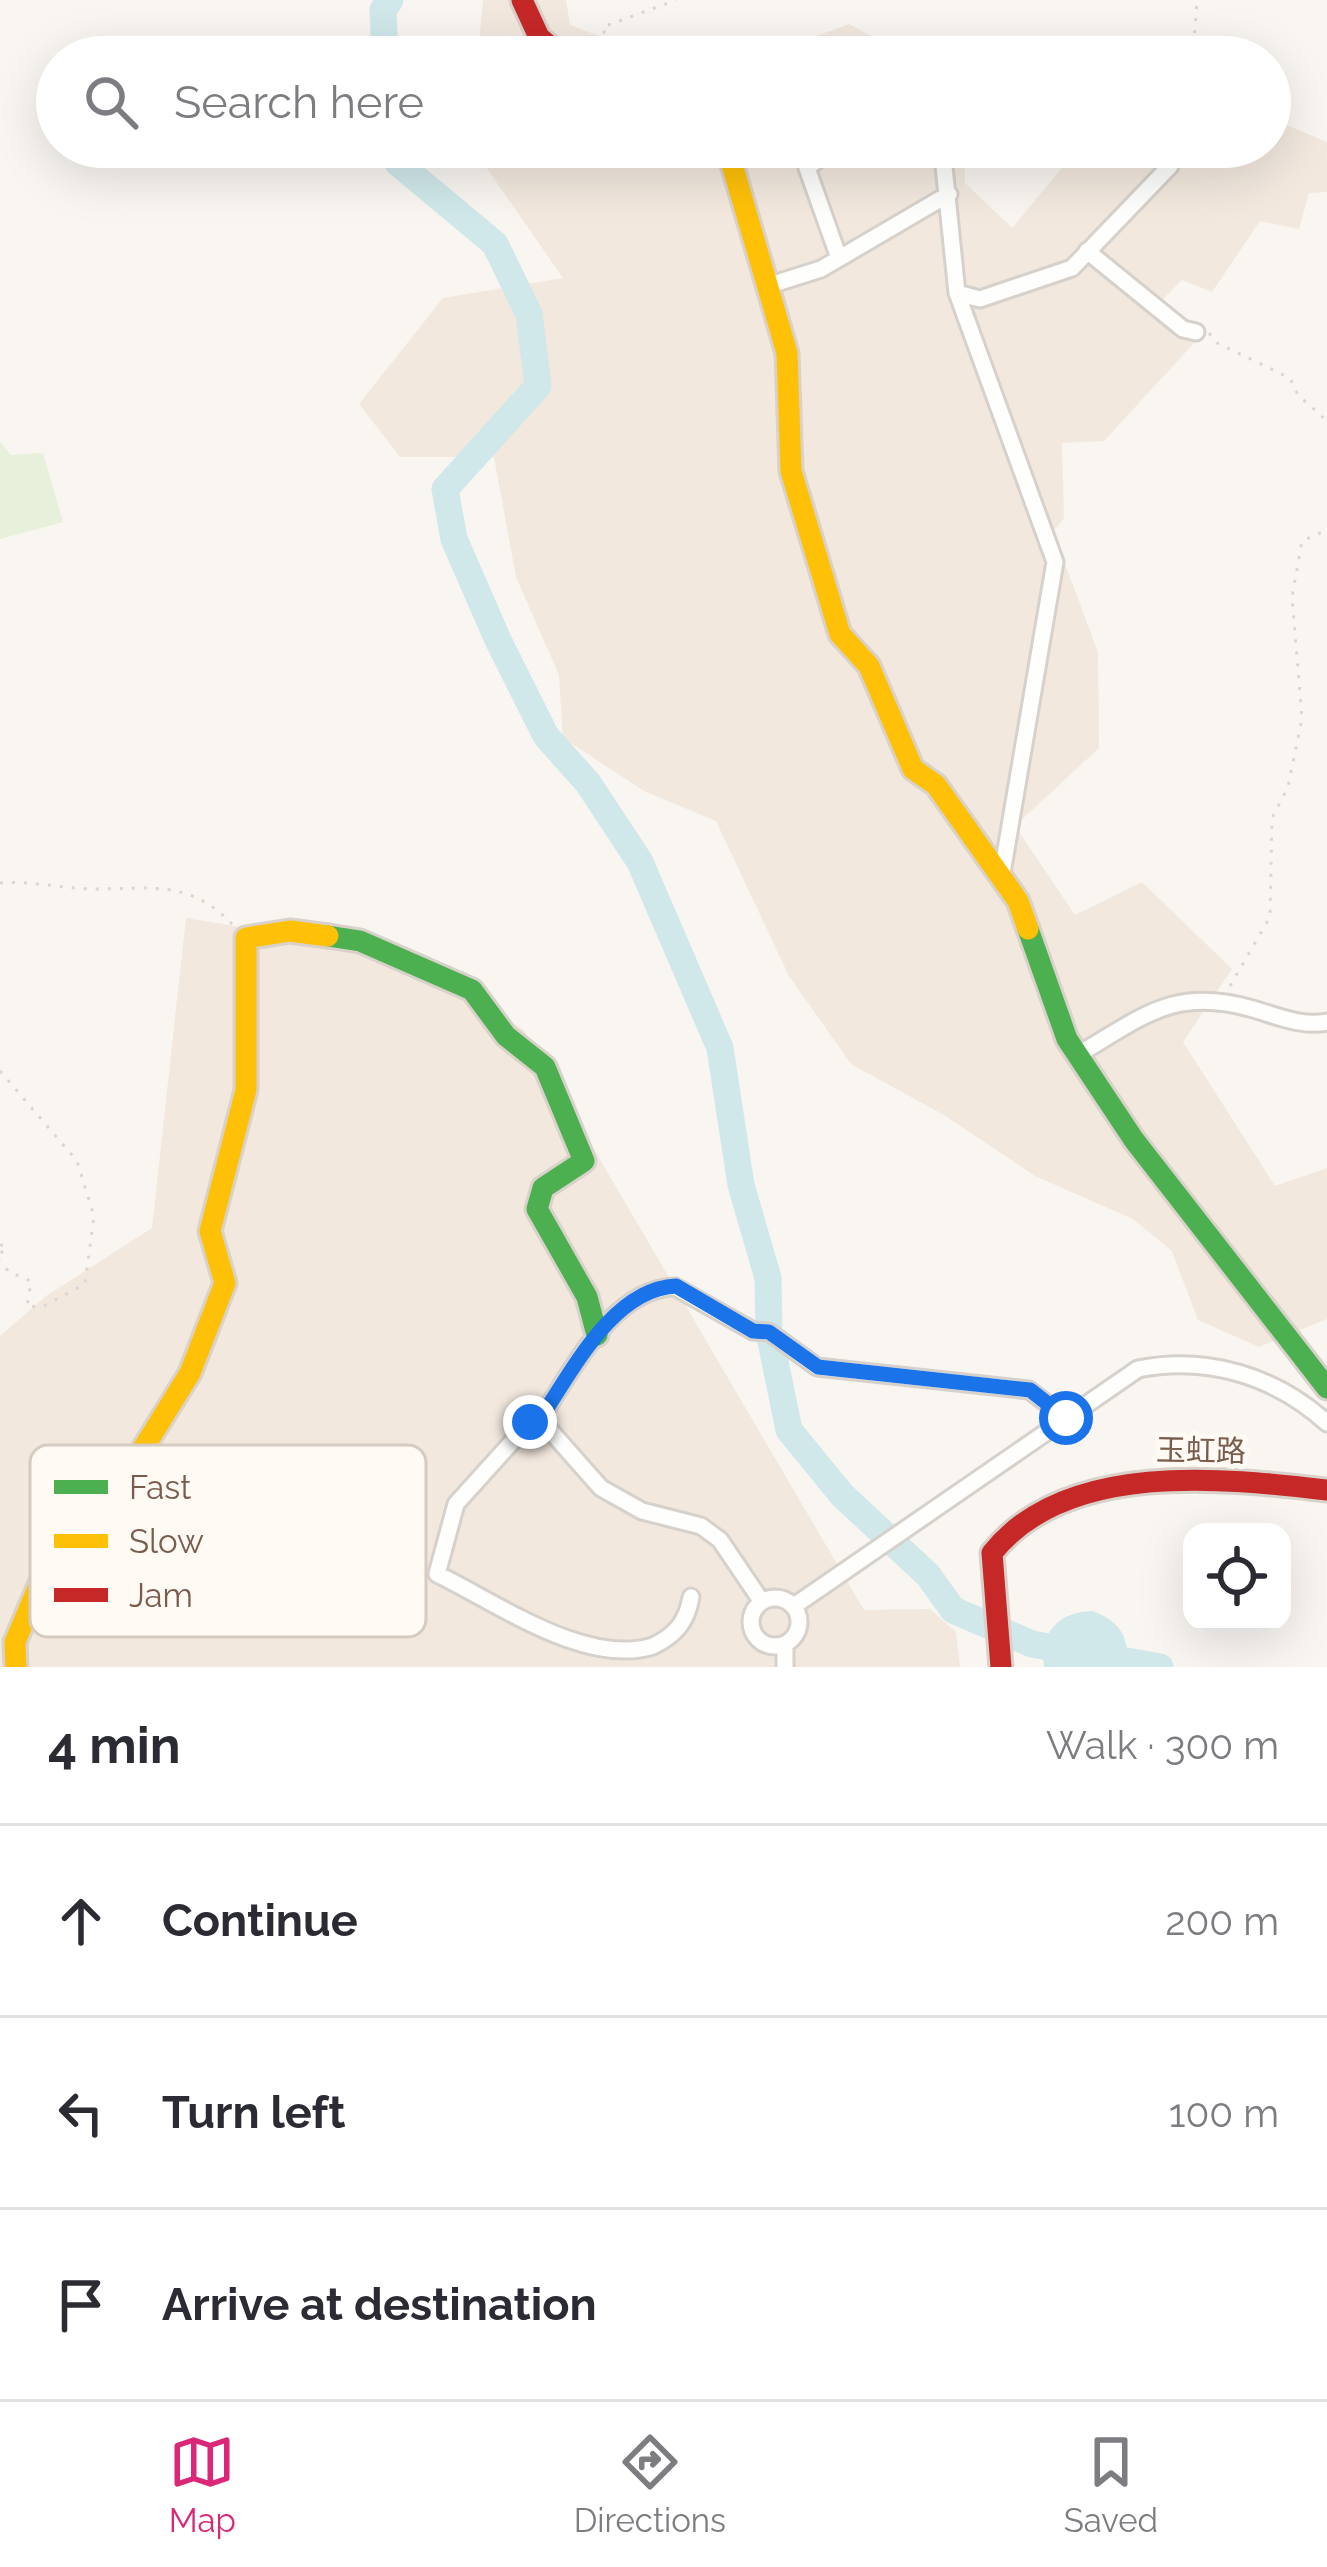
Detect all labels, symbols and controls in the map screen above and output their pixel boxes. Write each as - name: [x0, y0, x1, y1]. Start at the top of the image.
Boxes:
- search box: [36, 36, 1291, 168]
- icon: search: [78, 69, 144, 135]
- text: Search here: [174, 76, 424, 129]
- route start: [1039, 1391, 1093, 1445]
- route end: [503, 1395, 557, 1449]
- street label: 玉虹路: [1156, 1432, 1246, 1469]
- legend: [30, 1445, 426, 1637]
- text: Fast: [129, 1468, 191, 1507]
- text: Slow: [129, 1522, 204, 1561]
- map controls: [1183, 1523, 1291, 1631]
- button: locate: [1183, 1523, 1291, 1631]
- text: Jam: [129, 1576, 193, 1615]
- text: 4 min: [48, 1715, 181, 1775]
- text: Walk · 300 m: [1046, 1722, 1279, 1768]
- icon: ahead: [48, 1888, 114, 1954]
- text: Continue: [162, 1894, 358, 1947]
- text: 200 m: [1165, 1898, 1279, 1944]
- icon: left: [48, 2080, 114, 2146]
- text: Turn left: [162, 2086, 345, 2139]
- text: 100 m: [1169, 2090, 1279, 2136]
- icon: arrive: [48, 2272, 114, 2338]
- text: Arrive at destination: [162, 2278, 597, 2331]
- tab: Map: [169, 2429, 236, 2540]
- tab: Directions: [574, 2429, 726, 2540]
- tab: Saved: [1064, 2429, 1158, 2540]

